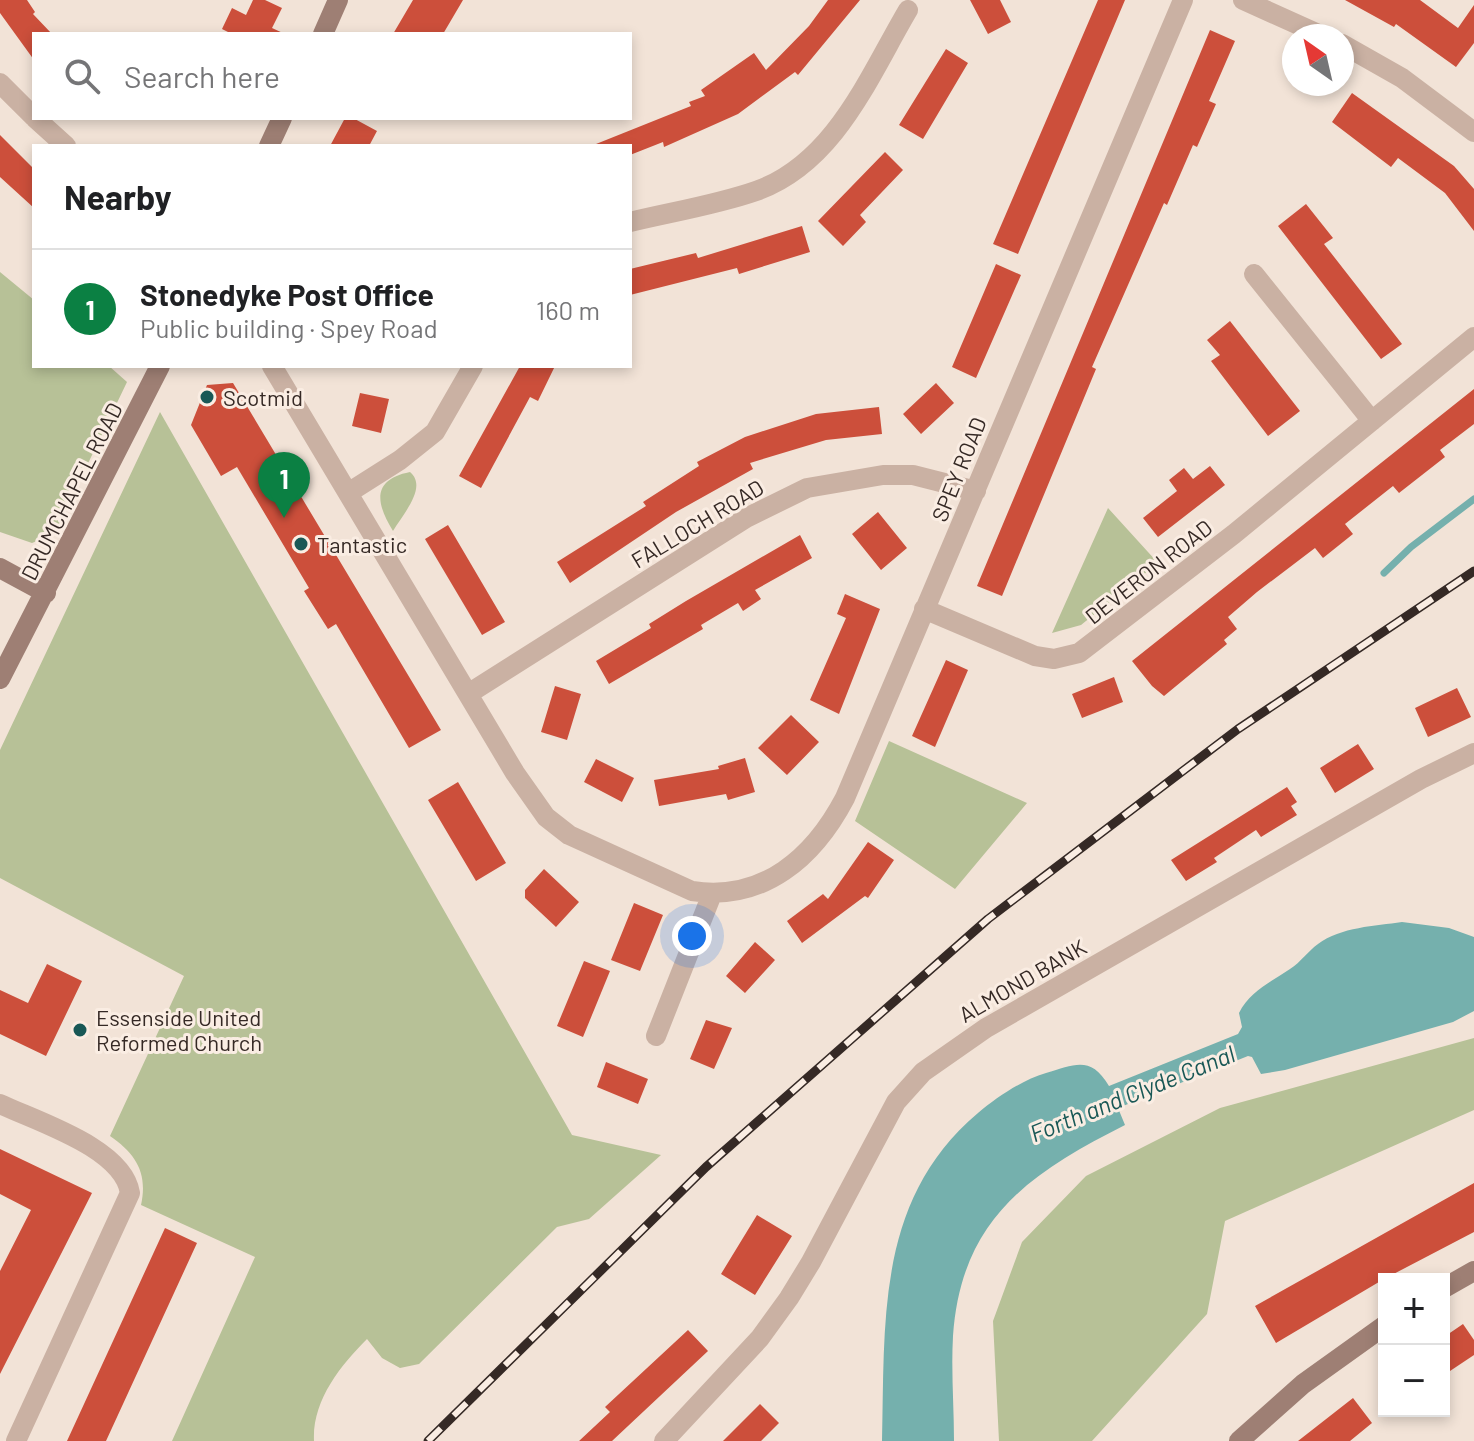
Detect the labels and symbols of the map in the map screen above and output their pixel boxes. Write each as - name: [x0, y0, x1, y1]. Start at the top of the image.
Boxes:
- north arrow: [1282, 24, 1354, 96]
- place label: Scotmid: [223, 384, 303, 410]
- marker: Scotmid: [198, 388, 216, 406]
- street label: DRUMCHAPEL ROAD: [15, 398, 127, 584]
- street label: SPEY ROAD: [925, 413, 991, 525]
- pin: 1: [258, 452, 310, 518]
- street label: FALLOCH ROAD: [626, 473, 768, 573]
- street label: DEVERON ROAD: [1079, 513, 1217, 629]
- place label: Tantastic: [317, 531, 407, 557]
- marker: Tantastic: [292, 535, 310, 553]
- your location: [672, 916, 712, 956]
- street label: ALMOND BANK: [954, 933, 1090, 1027]
- place label: Essenside United Reformed Church: [96, 1004, 262, 1055]
- marker: Essenside United Reformed Church: [71, 1021, 89, 1039]
- water label: Forth and Clyde Canal: [1025, 1038, 1239, 1147]

